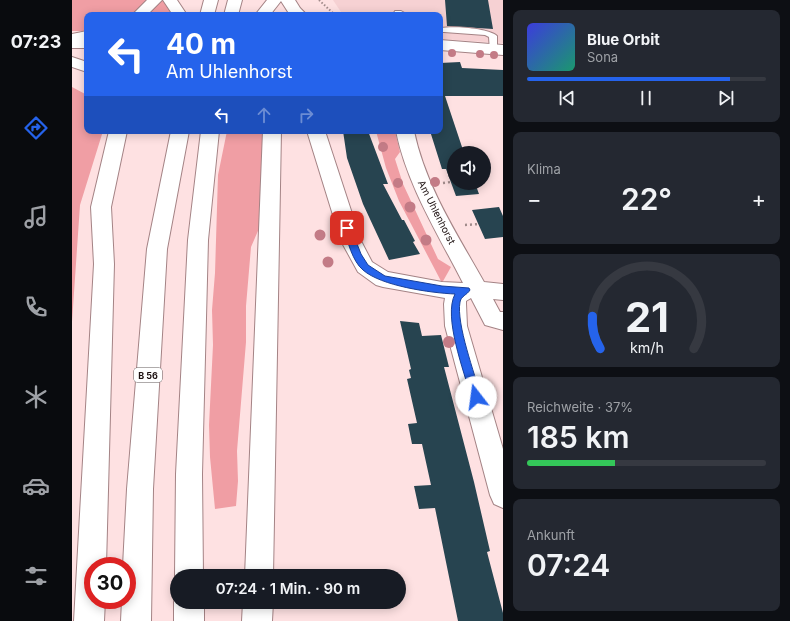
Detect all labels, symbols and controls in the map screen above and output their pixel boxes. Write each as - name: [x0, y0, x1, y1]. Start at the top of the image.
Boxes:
- text: 40 m: [166, 27, 236, 61]
- icon: left: [100, 28, 152, 80]
- text: Blue Orbit: [587, 30, 660, 49]
- text: 07:23: [11, 31, 61, 52]
- text: Sona: [587, 49, 618, 65]
- text: Am Uhlenhorst: [166, 61, 292, 82]
- icon: previous: [556, 87, 578, 109]
- icon: pause: [635, 87, 657, 109]
- icon: next: [715, 87, 737, 109]
- icon: left: [211, 104, 233, 126]
- icon: ahead: [253, 104, 275, 126]
- icon: right: [295, 104, 317, 126]
- icon: directions: [22, 114, 50, 142]
- map controls: [447, 146, 491, 190]
- button: sound: [447, 146, 491, 190]
- text: Klima: [527, 161, 561, 177]
- street label: Am Uhlenhorst: [416, 178, 459, 247]
- text: 22°: [621, 181, 672, 217]
- text: −: [527, 186, 542, 212]
- text: +: [751, 186, 766, 212]
- icon: music: [22, 203, 50, 231]
- pin: [330, 211, 364, 245]
- icon: arrive: [336, 217, 358, 239]
- text: 21: [624, 291, 669, 341]
- icon: phone: [22, 293, 50, 321]
- text: km/h: [630, 338, 663, 355]
- road number: B 56: [134, 368, 162, 382]
- position arrow: [455, 376, 497, 418]
- icon: climate: [22, 383, 50, 411]
- text: Reichweite · 37%: [527, 399, 633, 415]
- text: 185 km: [527, 419, 629, 455]
- icon: car: [22, 472, 50, 500]
- text: Ankunft: [527, 527, 575, 543]
- text: 07:24: [527, 547, 610, 583]
- speed limit sign: 30: [84, 557, 136, 609]
- icon: filters: [22, 562, 50, 590]
- text: 07:24 · 1 Min. · 90 m: [216, 579, 360, 598]

